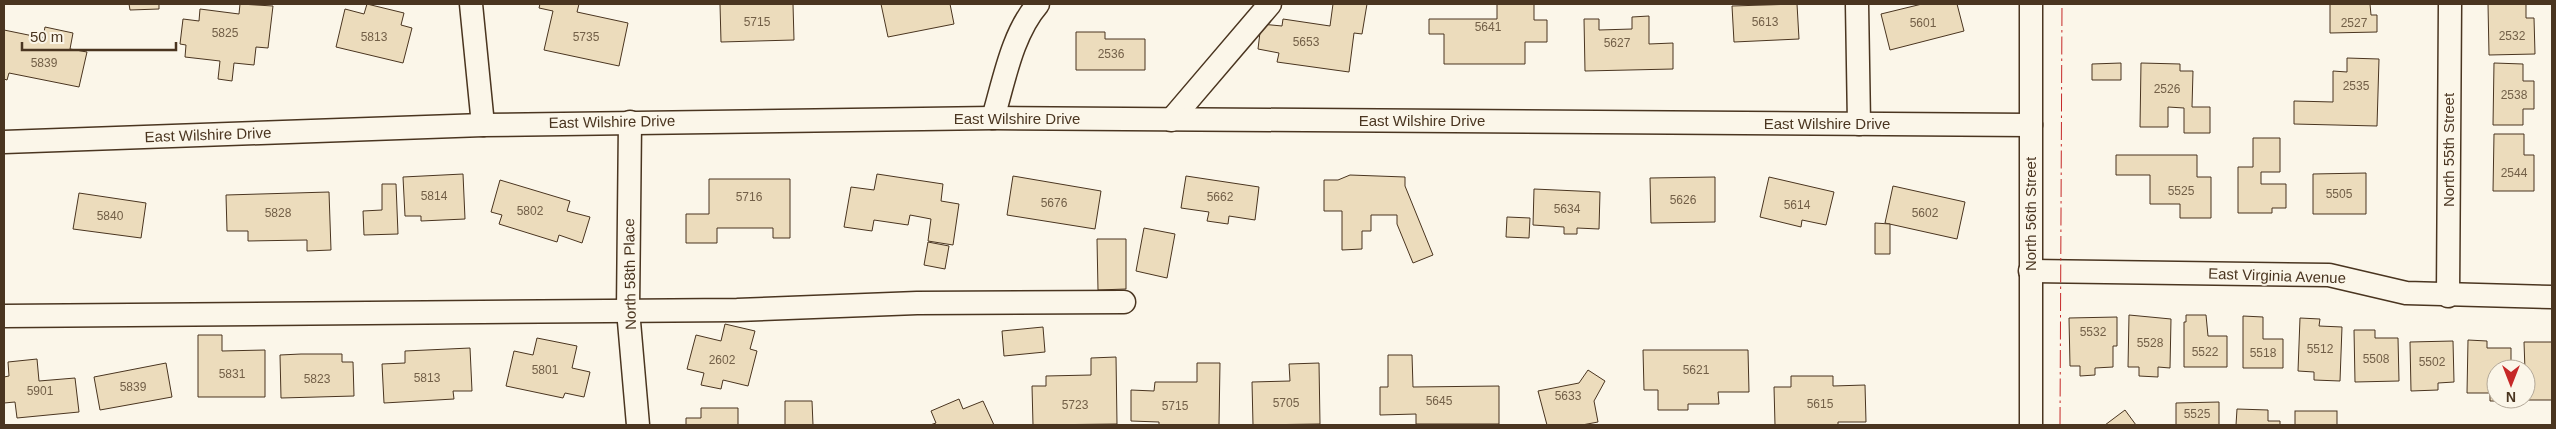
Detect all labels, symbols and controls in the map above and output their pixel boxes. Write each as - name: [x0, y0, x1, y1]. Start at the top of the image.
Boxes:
- house number: 5715: [744, 15, 771, 29]
- house number: 5613: [1752, 15, 1779, 29]
- house number: 5601: [1910, 16, 1937, 30]
- house number: 2527: [2341, 16, 2368, 30]
- scale bar: [22, 20, 176, 52]
- house number: 5641: [1475, 20, 1502, 34]
- house number: 5825: [212, 26, 239, 40]
- text: 50 m: [30, 28, 63, 45]
- house number: 2532: [2499, 29, 2526, 43]
- house number: 5813: [361, 30, 388, 44]
- house number: 5735: [573, 30, 600, 44]
- house number: 5653: [1293, 35, 1320, 49]
- house number: 5627: [1604, 36, 1631, 50]
- house number: 2536: [1098, 47, 1125, 61]
- house number: 5839: [31, 56, 58, 70]
- house number: 2535: [2343, 79, 2370, 93]
- house number: 2526: [2154, 82, 2181, 96]
- house number: 2538: [2501, 88, 2528, 102]
- street label: North 55th Street: [2440, 92, 2457, 207]
- street label: East Wilshire Drive: [954, 110, 1080, 127]
- street label: East Wilshire Drive: [549, 112, 675, 131]
- street label: East Wilshire Drive: [1359, 112, 1485, 129]
- street label: East Wilshire Drive: [1764, 115, 1890, 132]
- street label: East Wilshire Drive: [144, 124, 272, 145]
- street label: North 56th Street: [2022, 156, 2039, 271]
- house number: 2544: [2501, 166, 2528, 180]
- house number: 5525: [2168, 184, 2195, 198]
- house number: 5505: [2326, 187, 2353, 201]
- house number: 5814: [421, 189, 448, 203]
- house number: 5716: [736, 190, 763, 204]
- house number: 5662: [1207, 190, 1234, 204]
- house number: 5626: [1670, 193, 1697, 207]
- house number: 5676: [1041, 196, 1068, 210]
- house number: 5614: [1784, 198, 1811, 212]
- house number: 5634: [1554, 202, 1581, 216]
- house number: 5802: [517, 204, 544, 218]
- house number: 5828: [265, 206, 292, 220]
- house number: 5602: [1912, 206, 1939, 220]
- house number: 5840: [97, 209, 124, 223]
- street label: North 58th Place: [620, 218, 639, 330]
- street label: East Virginia Avenue: [2208, 265, 2346, 286]
- house number: 5532: [2080, 325, 2107, 339]
- house number: 5528: [2137, 336, 2164, 350]
- house number: 5512: [2307, 342, 2334, 356]
- house number: 5522: [2192, 345, 2219, 359]
- house number: 5518: [2250, 346, 2277, 360]
- house number: 5508: [2363, 352, 2390, 366]
- house number: 2602: [709, 353, 736, 367]
- house number: 5502: [2419, 355, 2446, 369]
- north arrow: [2486, 359, 2536, 409]
- house number: 5801: [532, 363, 559, 377]
- house number: 5621: [1683, 363, 1710, 377]
- house number: 5831: [219, 367, 246, 381]
- house number: 5813: [414, 371, 441, 385]
- house number: 5823: [304, 372, 331, 386]
- house number: 5839: [120, 380, 147, 394]
- house number: 5901: [27, 384, 54, 398]
- house number: 5633: [1555, 389, 1582, 403]
- text: N: [2506, 389, 2516, 405]
- house number: 5645: [1426, 394, 1453, 408]
- house number: 5705: [1273, 396, 1300, 410]
- house number: 5615: [1807, 397, 1834, 411]
- house number: 5723: [1062, 398, 1089, 412]
- house number: 5715: [1162, 399, 1189, 413]
- house number: 5525: [2184, 407, 2211, 421]

